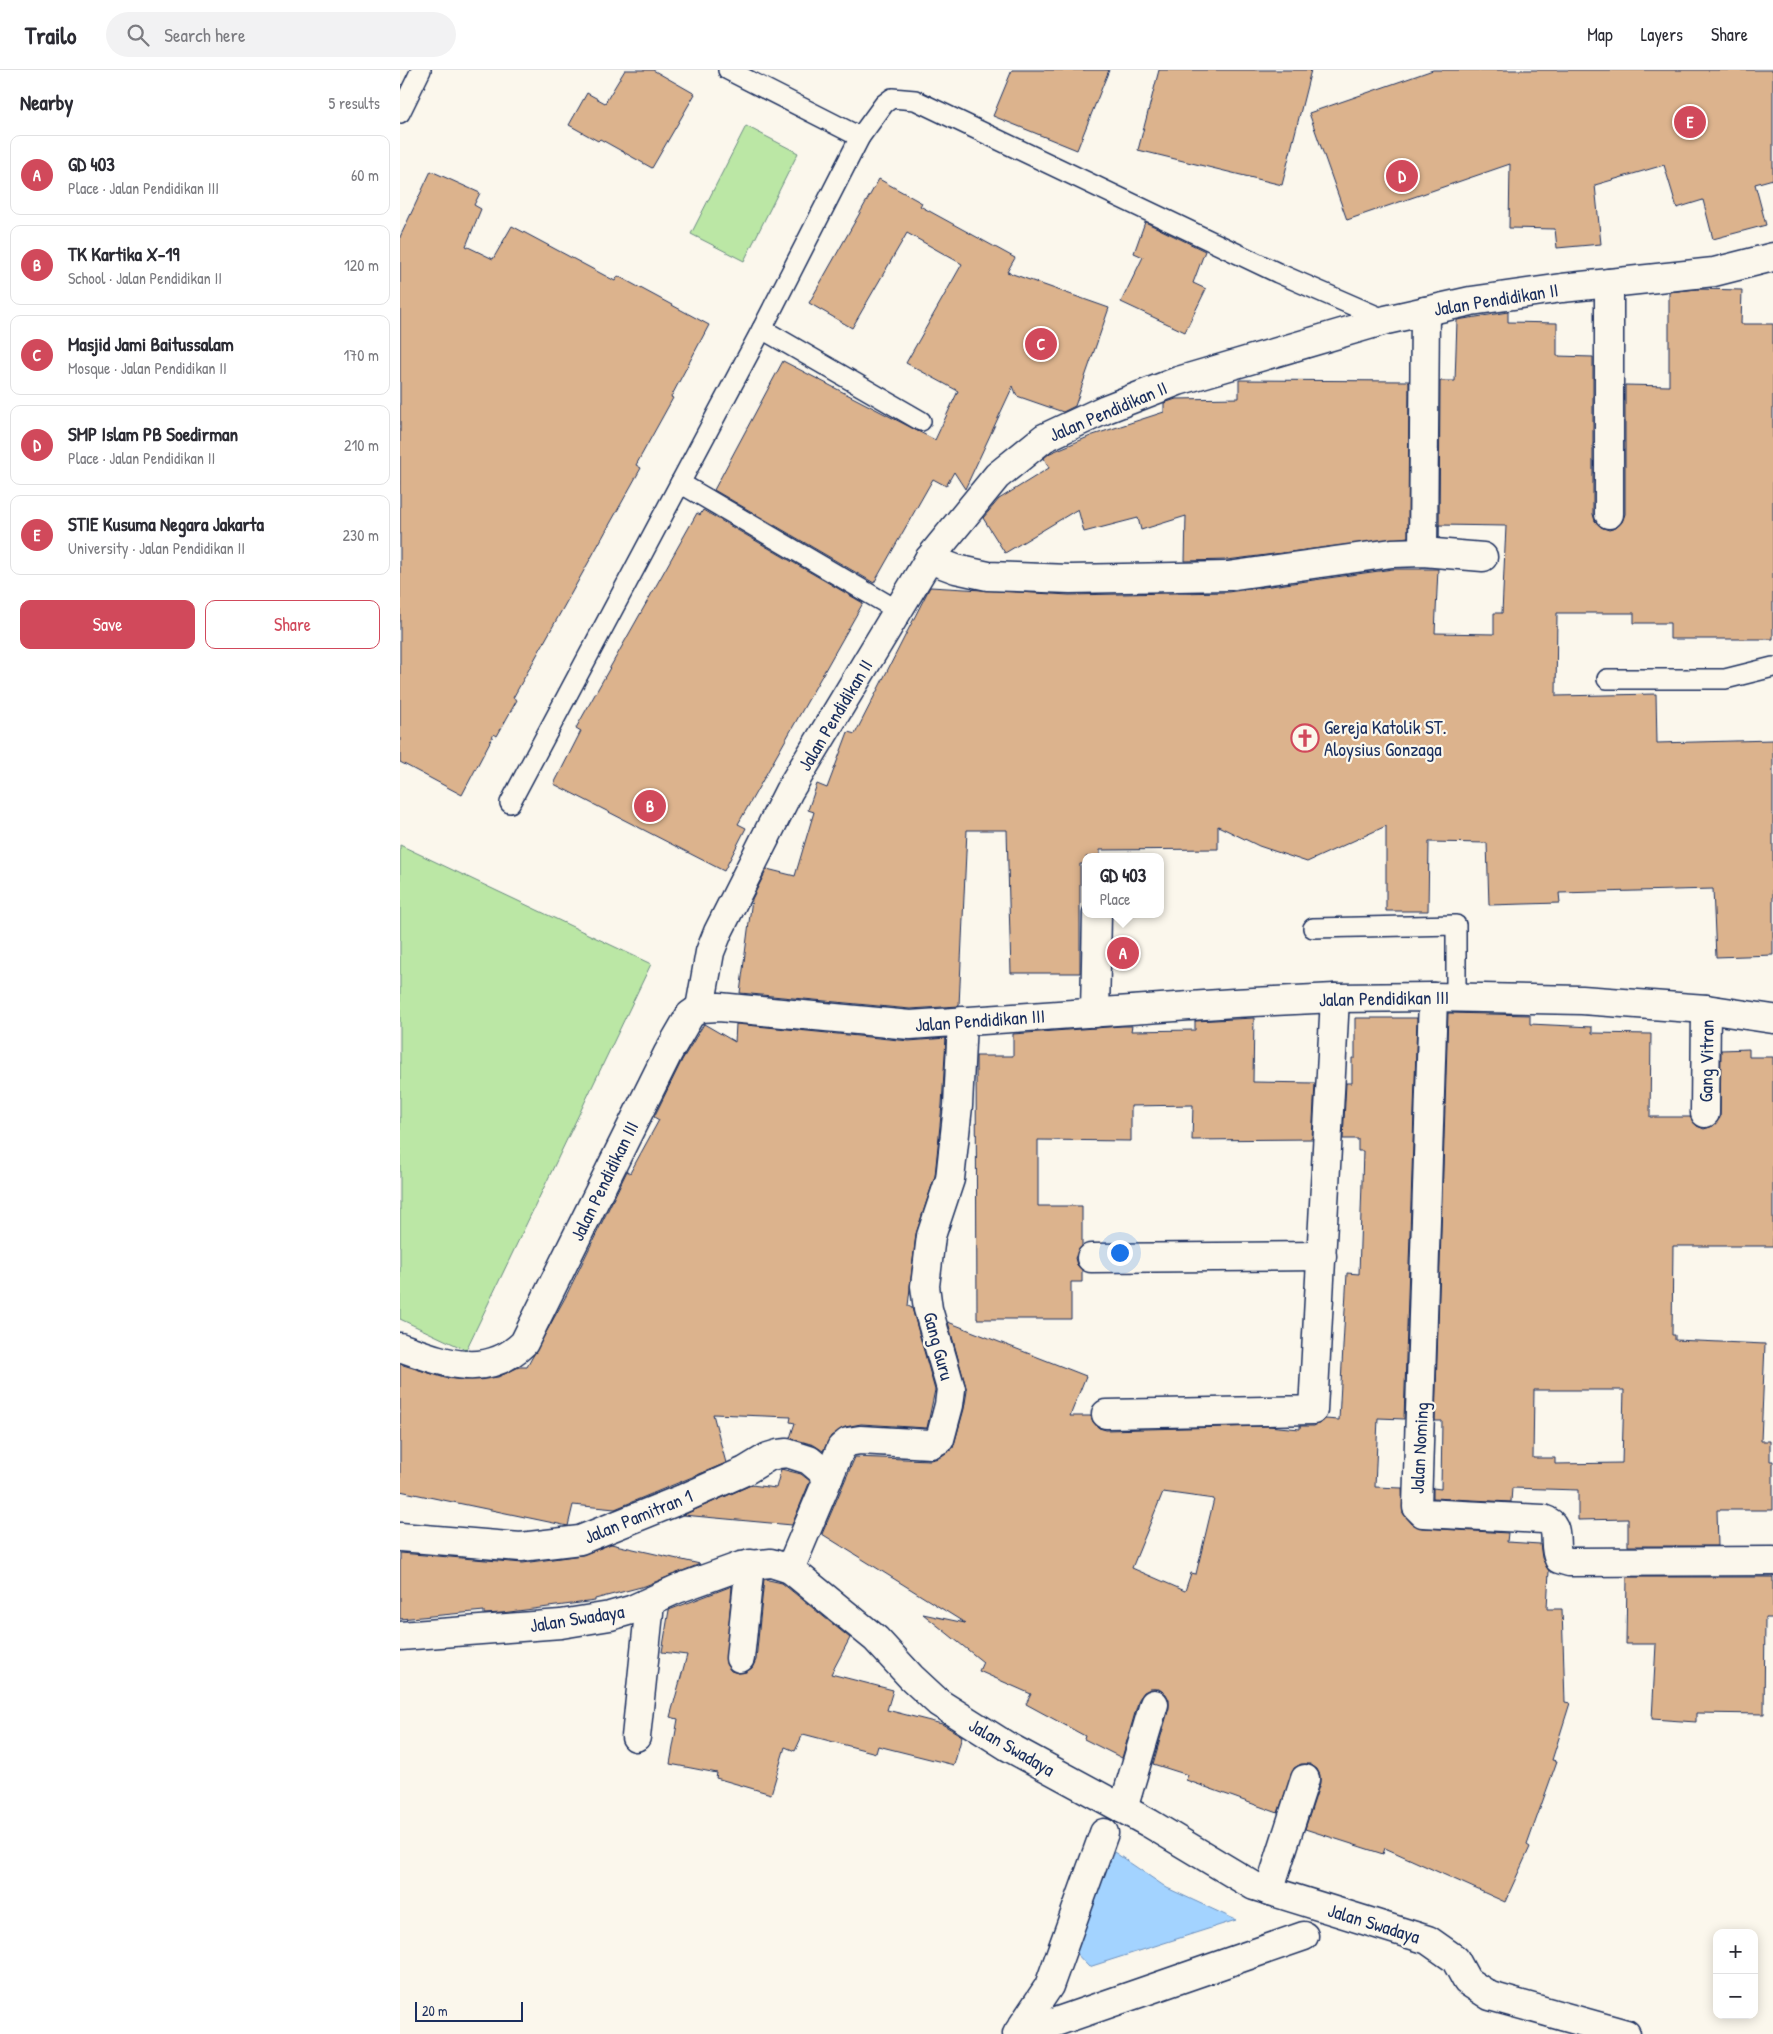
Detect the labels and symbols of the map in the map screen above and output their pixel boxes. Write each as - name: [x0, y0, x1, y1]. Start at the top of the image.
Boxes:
- pin: E: [1674, 103, 1706, 141]
- pin: D: [1386, 157, 1418, 195]
- street label: Jalan Pendidikan II: [1432, 276, 1560, 322]
- pin: C: [1025, 325, 1057, 363]
- street label: Jalan Pendidikan II: [1045, 374, 1171, 448]
- street label: Jalan Pendidikan II: [791, 654, 879, 776]
- place label: Gereja Katolik ST. Aloysius Gonzaga: [1324, 714, 1447, 762]
- church icon: Gereja Katolik ST. Aloysius Gonzaga: [1290, 723, 1320, 753]
- pin: B: [634, 787, 666, 825]
- pin: A: [1107, 934, 1139, 972]
- street label: Jalan Pendidikan III: [1319, 984, 1449, 1012]
- street label: Jalan Pendidikan III: [914, 1002, 1046, 1038]
- street label: Gang Vitran: [1692, 1019, 1720, 1103]
- street label: Jalan Pendidikan III: [564, 1117, 644, 1245]
- your location: [1107, 1240, 1133, 1266]
- street label: Gang Guru: [917, 1309, 961, 1383]
- street label: Jalan Noming: [1404, 1401, 1434, 1495]
- street label: Jalan Pamitran 1: [580, 1482, 696, 1550]
- street label: Jalan Swadaya: [528, 1598, 627, 1638]
- street label: Jalan Swadaya: [964, 1712, 1060, 1782]
- street label: Jalan Swadaya: [1325, 1897, 1424, 1950]
- scale bar: [415, 1999, 522, 2022]

